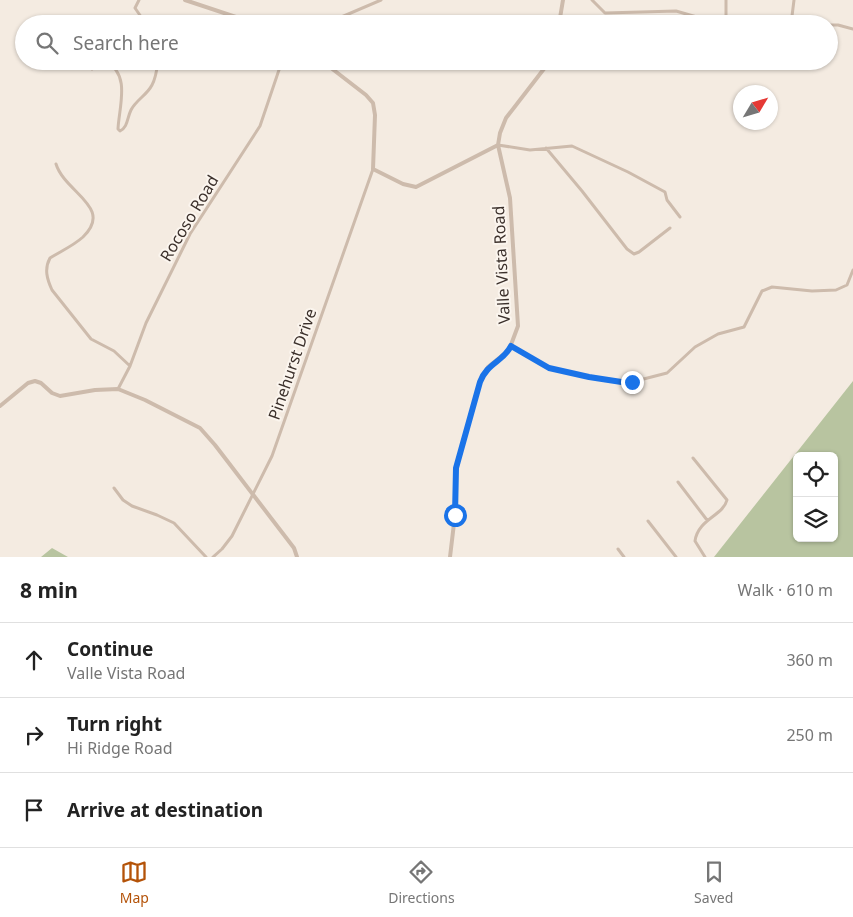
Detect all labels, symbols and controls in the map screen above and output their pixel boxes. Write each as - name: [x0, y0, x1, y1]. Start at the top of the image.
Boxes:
- search box: [15, 15, 838, 70]
- icon: search: [33, 29, 61, 57]
- text: Search here: [73, 30, 179, 56]
- north arrow: [733, 85, 778, 130]
- street label: Rocoso Road: [155, 171, 223, 265]
- street label: Valle Vista Road: [487, 205, 515, 325]
- street label: Pinehurst Drive: [263, 305, 321, 423]
- route end: [621, 371, 644, 394]
- map controls: [793, 452, 838, 542]
- button: locate: [793, 452, 838, 497]
- button: layers: [793, 497, 838, 542]
- route start: [444, 504, 467, 527]
- text: 8 min: [20, 576, 78, 604]
- text: Walk · 610 m: [738, 579, 833, 601]
- text: Continue: [67, 636, 153, 662]
- icon: ahead: [20, 646, 48, 674]
- text: 360 m: [786, 649, 833, 671]
- text: Valle Vista Road: [67, 662, 185, 684]
- text: Turn right: [67, 711, 162, 737]
- icon: right: [20, 721, 48, 749]
- text: 250 m: [786, 724, 833, 746]
- text: Hi Ridge Road: [67, 737, 173, 759]
- icon: arrive: [20, 796, 48, 824]
- text: Arrive at destination: [67, 797, 263, 823]
- tab: Map: [120, 858, 149, 907]
- tab: Directions: [388, 858, 455, 907]
- tab: Saved: [694, 858, 733, 907]

